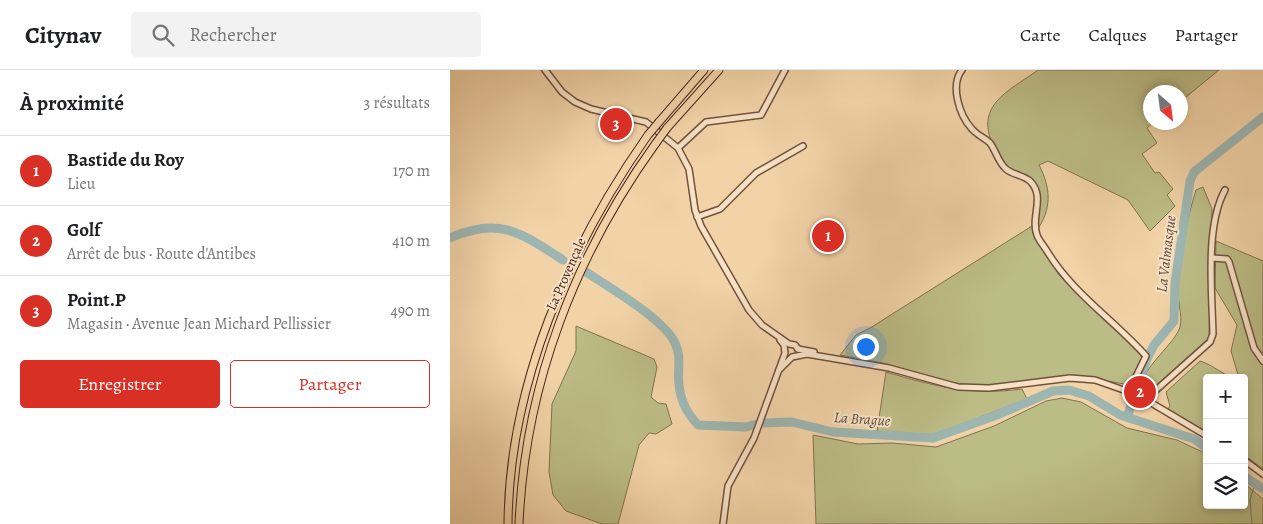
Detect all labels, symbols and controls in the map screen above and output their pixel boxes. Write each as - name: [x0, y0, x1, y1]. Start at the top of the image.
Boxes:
- search box: [131, 12, 481, 57]
- text: Citynav: [25, 19, 101, 51]
- icon: search: [149, 21, 177, 49]
- text: Rechercher: [189, 22, 277, 48]
- text: Carte: [1020, 23, 1060, 47]
- text: Calques: [1088, 23, 1147, 47]
- text: Partager: [1175, 23, 1238, 47]
- north arrow: [1143, 85, 1188, 130]
- text: À proximité: [20, 89, 124, 117]
- text: 3 résultats: [364, 92, 430, 114]
- pin: 3: [600, 105, 632, 143]
- text: Bastide du Roy: [67, 147, 184, 173]
- text: 1: [33, 160, 39, 182]
- text: 170 m: [393, 160, 430, 182]
- text: Lieu: [67, 173, 95, 195]
- water label: La Valmasque: [1151, 214, 1181, 294]
- text: Golf: [67, 217, 100, 243]
- pin: 1: [812, 217, 844, 255]
- text: 2: [32, 230, 40, 252]
- text: 410 m: [392, 230, 430, 252]
- street label: La Provençale: [541, 235, 591, 313]
- text: Arrêt de bus · Route d'Antibes: [67, 243, 256, 265]
- text: Point.P: [67, 287, 126, 313]
- text: 3: [33, 300, 39, 322]
- text: 490 m: [390, 300, 430, 322]
- text: Magasin · Avenue Jean Michard Pellissier: [67, 313, 331, 335]
- your location: [853, 334, 879, 360]
- button: Enregistrer: [20, 360, 220, 408]
- button: Partager: [230, 360, 430, 408]
- pin: 2: [1124, 373, 1156, 411]
- map controls: [1203, 374, 1248, 509]
- button: +: [1203, 374, 1248, 419]
- water label: La Brague: [833, 407, 891, 431]
- button: −: [1203, 419, 1248, 464]
- button: layers: [1203, 464, 1248, 509]

